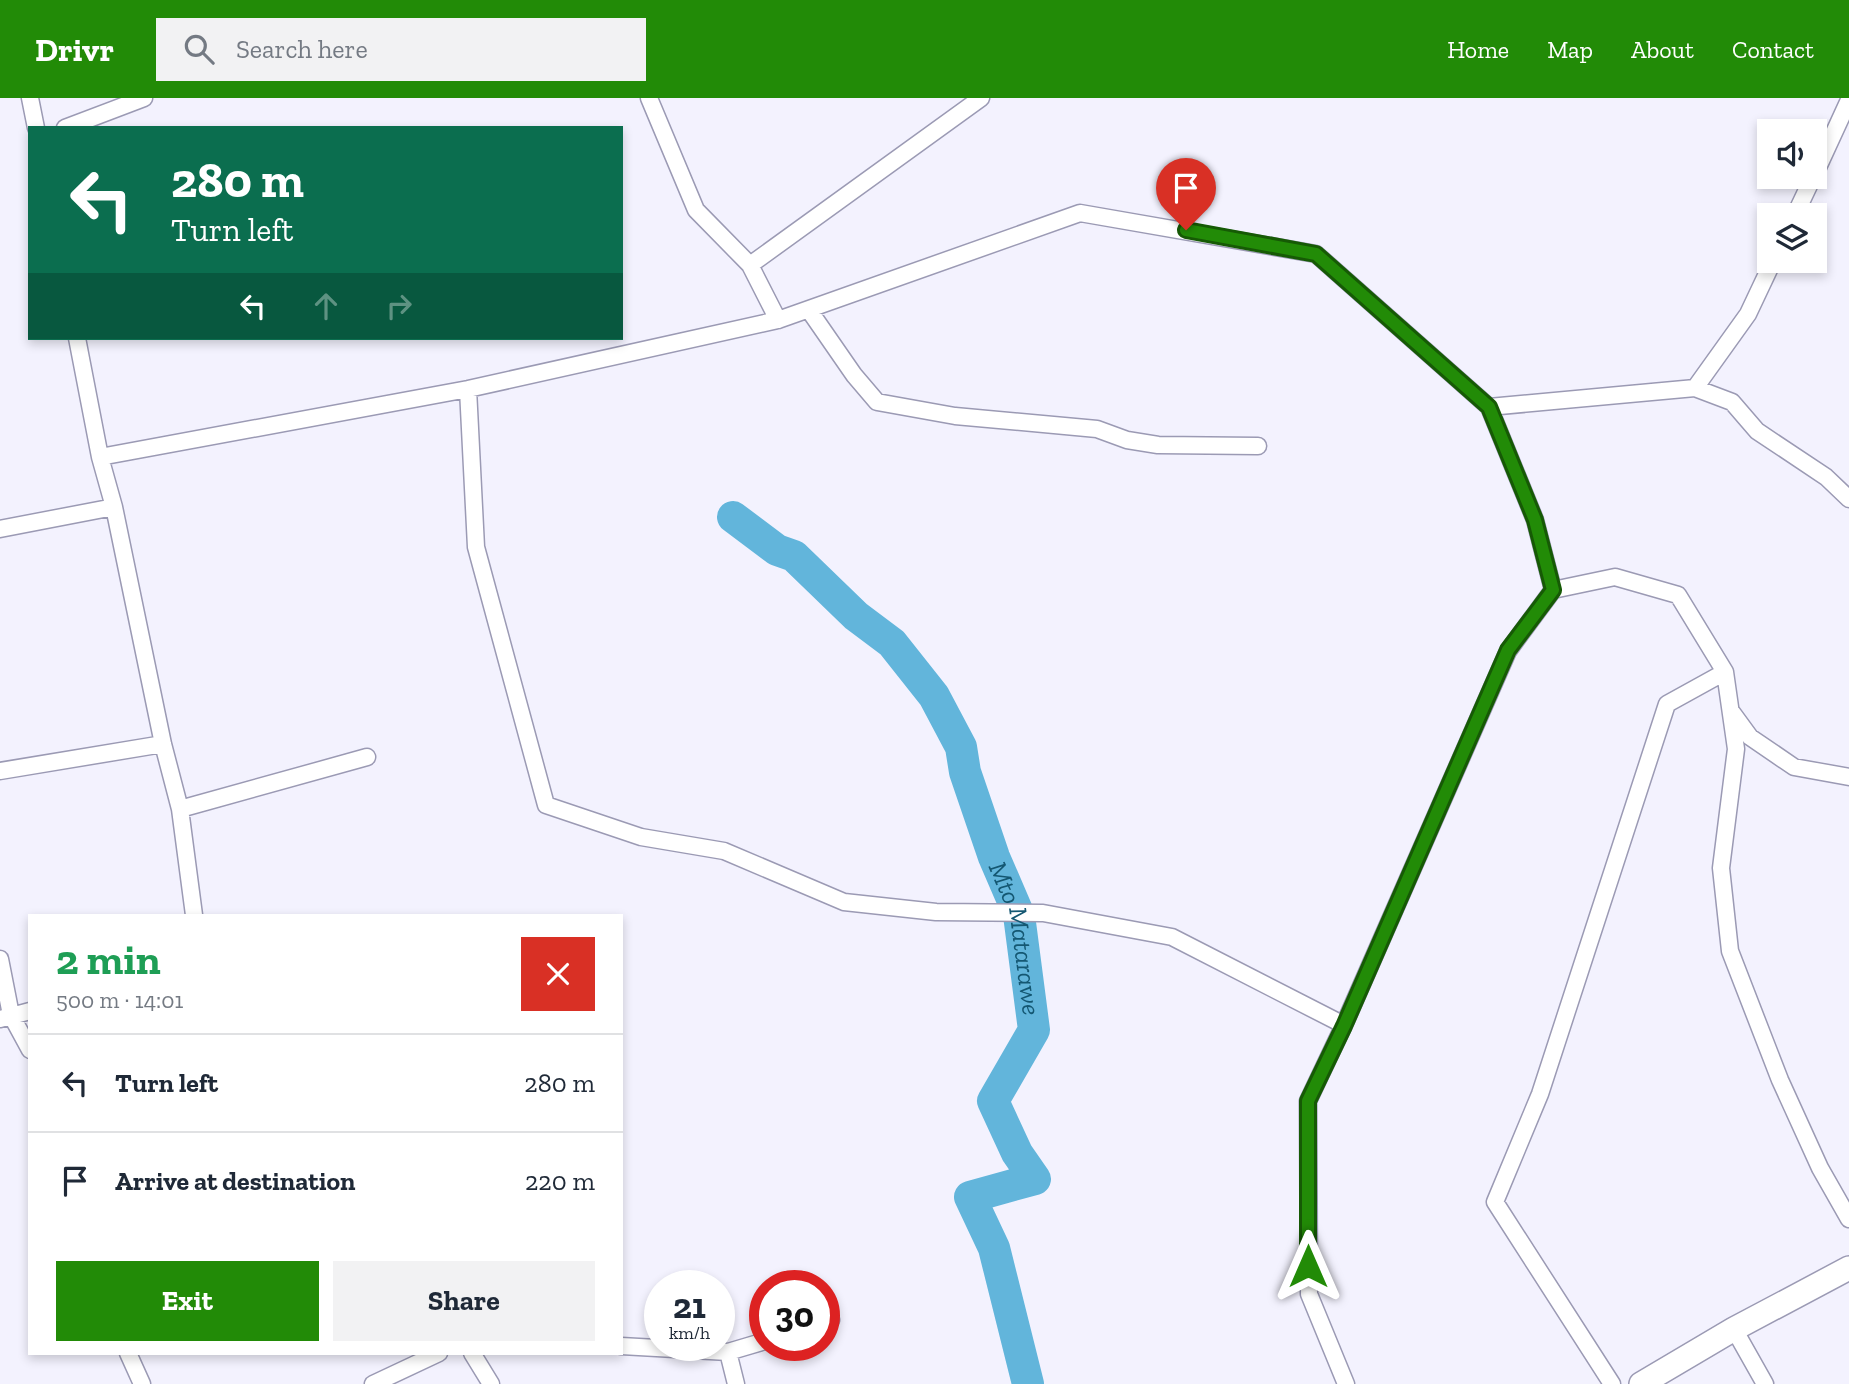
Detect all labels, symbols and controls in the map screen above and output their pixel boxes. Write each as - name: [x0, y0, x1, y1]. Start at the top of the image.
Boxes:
- search box: [156, 18, 646, 81]
- text: Drivr: [35, 30, 114, 69]
- icon: search: [180, 30, 218, 68]
- text: Search here: [236, 33, 368, 65]
- text: Home: [1447, 35, 1509, 64]
- text: Map: [1547, 35, 1593, 64]
- text: About: [1631, 35, 1694, 64]
- text: Contact: [1732, 35, 1814, 64]
- map controls: [1757, 119, 1827, 273]
- button: sound: [1757, 119, 1827, 189]
- text: 280 m: [171, 151, 304, 210]
- icon: left: [56, 154, 147, 245]
- pin: [1156, 158, 1216, 230]
- icon: arrive: [1167, 169, 1205, 207]
- button: layers: [1757, 203, 1827, 273]
- text: Turn left: [171, 211, 293, 249]
- icon: left: [234, 287, 272, 325]
- icon: ahead: [307, 287, 345, 325]
- icon: right: [380, 287, 418, 325]
- water label: Mto Matarawe: [982, 857, 1048, 1017]
- text: 2 min: [56, 934, 161, 985]
- button: close: [521, 937, 595, 1011]
- text: 500 m · 14:01: [56, 986, 183, 1014]
- icon: left: [56, 1064, 94, 1102]
- text: Turn left: [115, 1067, 218, 1099]
- text: 280 m: [524, 1067, 595, 1099]
- icon: arrive: [56, 1162, 94, 1200]
- text: Arrive at destination: [115, 1165, 355, 1197]
- text: 220 m: [525, 1165, 595, 1197]
- position arrow: [1271, 1229, 1345, 1303]
- button: Exit: [56, 1261, 319, 1341]
- button: Share: [333, 1261, 595, 1341]
- speed limit sign: 30: [749, 1270, 840, 1361]
- text: 21: [673, 1285, 706, 1327]
- text: km/h: [669, 1322, 710, 1344]

